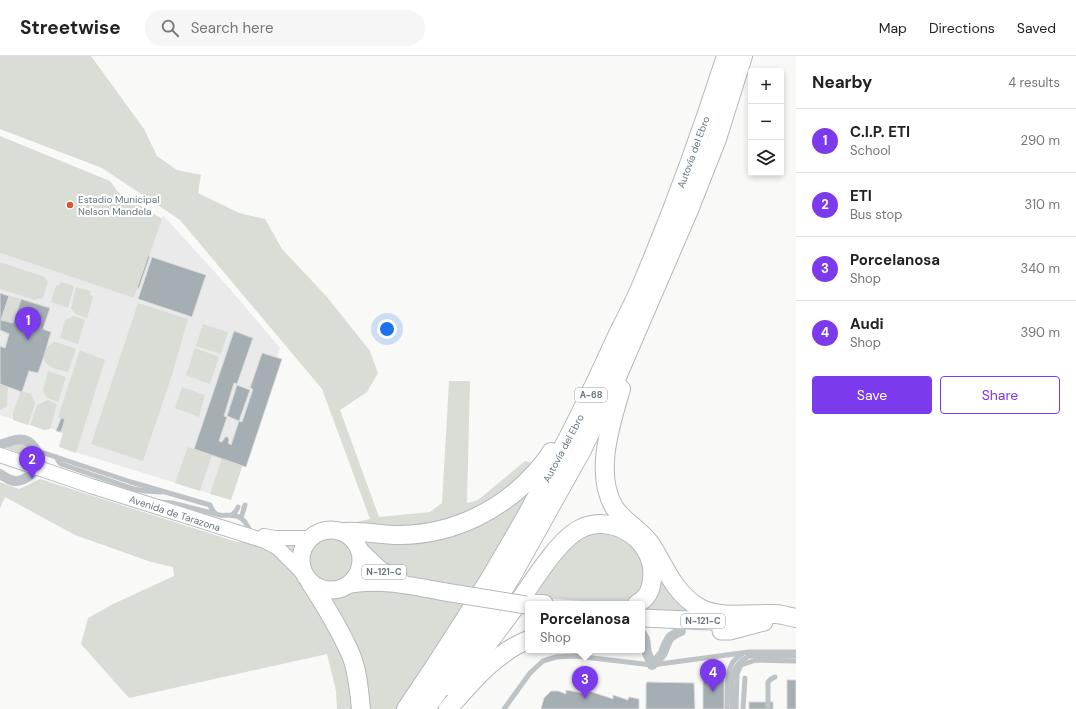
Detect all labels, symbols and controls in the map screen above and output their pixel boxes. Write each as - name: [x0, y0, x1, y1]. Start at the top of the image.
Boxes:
- search box: [145, 10, 425, 46]
- text: Streetwise: [20, 15, 121, 40]
- icon: search: [159, 17, 181, 39]
- text: Search here: [191, 18, 273, 38]
- text: Map: [879, 19, 907, 37]
- text: Directions: [929, 19, 995, 37]
- text: Saved: [1017, 19, 1056, 37]
- map controls: [748, 68, 784, 176]
- button: +: [748, 68, 784, 104]
- text: Nearby: [812, 71, 872, 93]
- text: 4 results: [1008, 74, 1060, 91]
- button: −: [748, 104, 784, 140]
- street label: Autovía del Ebro: [674, 114, 713, 190]
- text: C.I.P. ETI: [850, 122, 910, 142]
- text: 1: [823, 132, 827, 149]
- text: 290 m: [1021, 132, 1060, 149]
- button: layers: [748, 140, 784, 176]
- text: School: [850, 142, 891, 159]
- text: ETI: [850, 186, 872, 206]
- place label: Estadio Municipal Nelson Mandela: [78, 193, 159, 218]
- text: 2: [821, 196, 829, 213]
- text: 310 m: [1025, 196, 1060, 213]
- marker: Estadio Municipal Nelson Mandela: [65, 200, 75, 210]
- text: Bus stop: [850, 206, 902, 223]
- text: Porcelanosa: [850, 250, 940, 270]
- text: 3: [821, 260, 829, 277]
- text: 340 m: [1020, 260, 1060, 277]
- text: Shop: [850, 270, 881, 287]
- pin: 1: [15, 307, 41, 340]
- text: Audi: [850, 314, 884, 334]
- your location: [377, 319, 397, 339]
- text: 4: [821, 324, 829, 341]
- text: 390 m: [1021, 324, 1060, 341]
- text: Shop: [850, 334, 881, 351]
- button: Save: [812, 376, 932, 414]
- button: Share: [940, 376, 1060, 414]
- road number: A-68: [575, 388, 607, 402]
- street label: Autovía del Ebro: [540, 412, 587, 485]
- pin: 2: [19, 446, 45, 479]
- street label: Avenida de Tarazona: [128, 493, 222, 534]
- road number: N-121-C: [362, 565, 406, 579]
- popup: [525, 601, 645, 653]
- text: Porcelanosa: [540, 609, 630, 629]
- road number: N-121-C: [681, 614, 725, 628]
- text: Shop: [540, 629, 571, 646]
- pin: 4: [700, 659, 726, 692]
- pin: 3: [572, 666, 598, 699]

